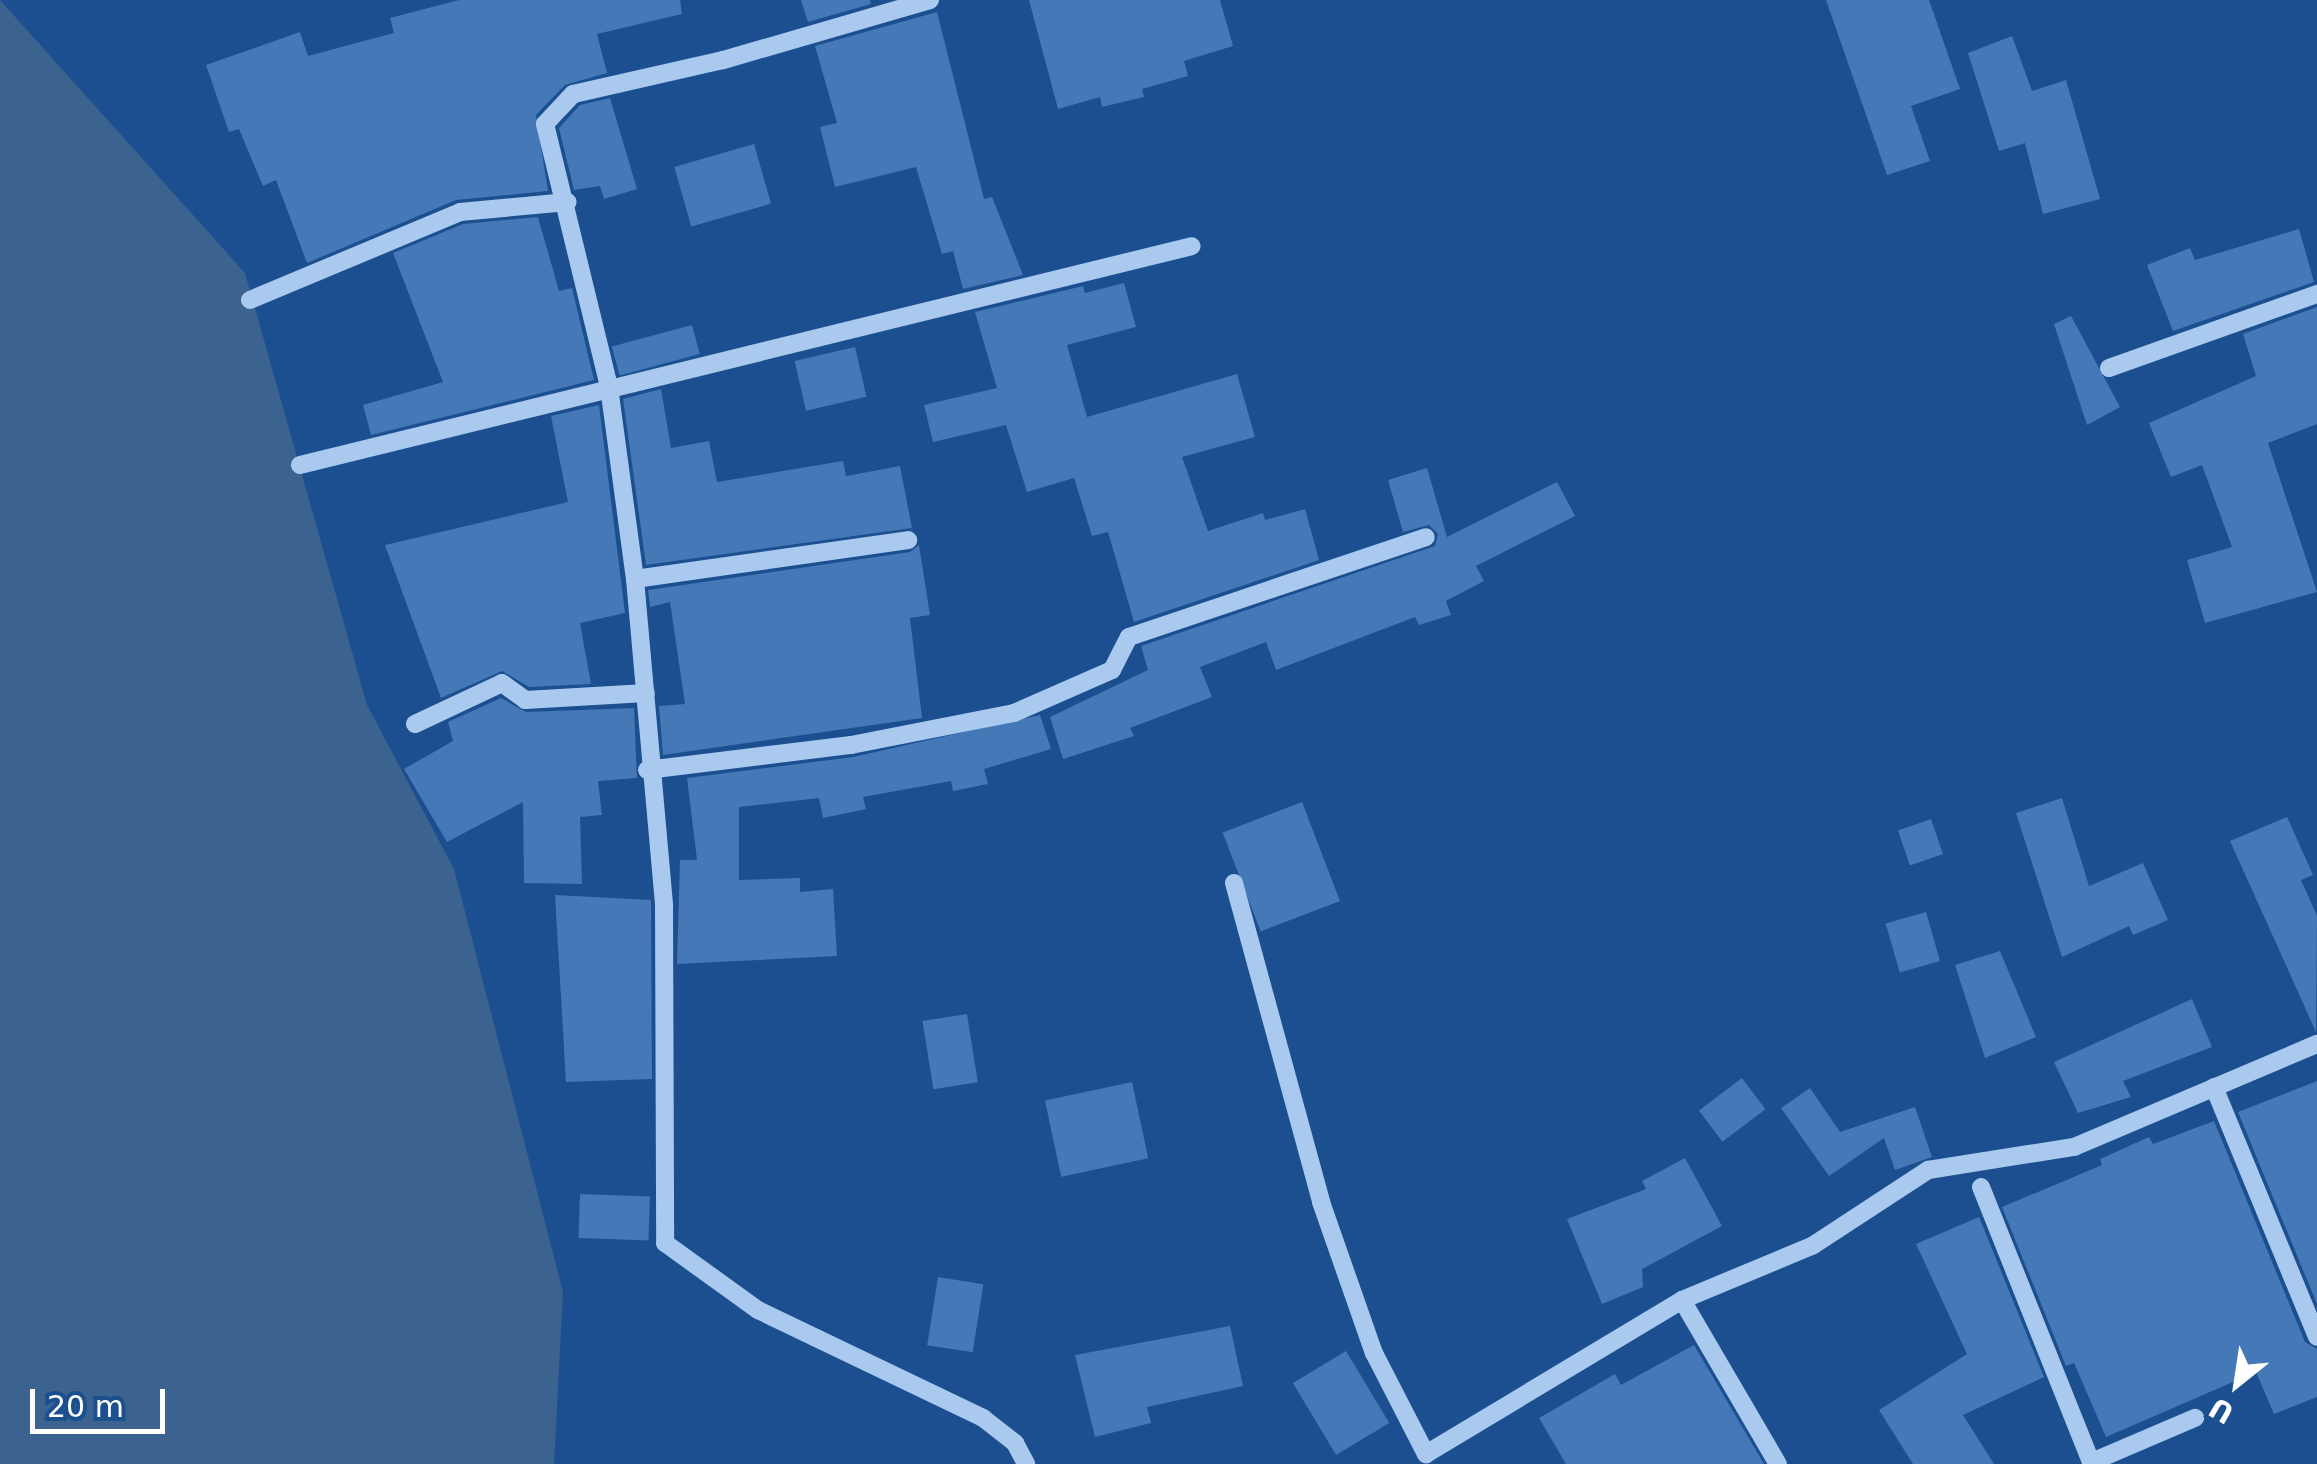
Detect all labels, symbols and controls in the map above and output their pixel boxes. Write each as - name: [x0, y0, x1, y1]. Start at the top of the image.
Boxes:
- north arrow: [2187, 1334, 2287, 1434]
- scale bar: [35, 1369, 170, 1431]
- text: 20 m: [47, 1389, 124, 1424]
- text: U: [2204, 1390, 2240, 1430]

